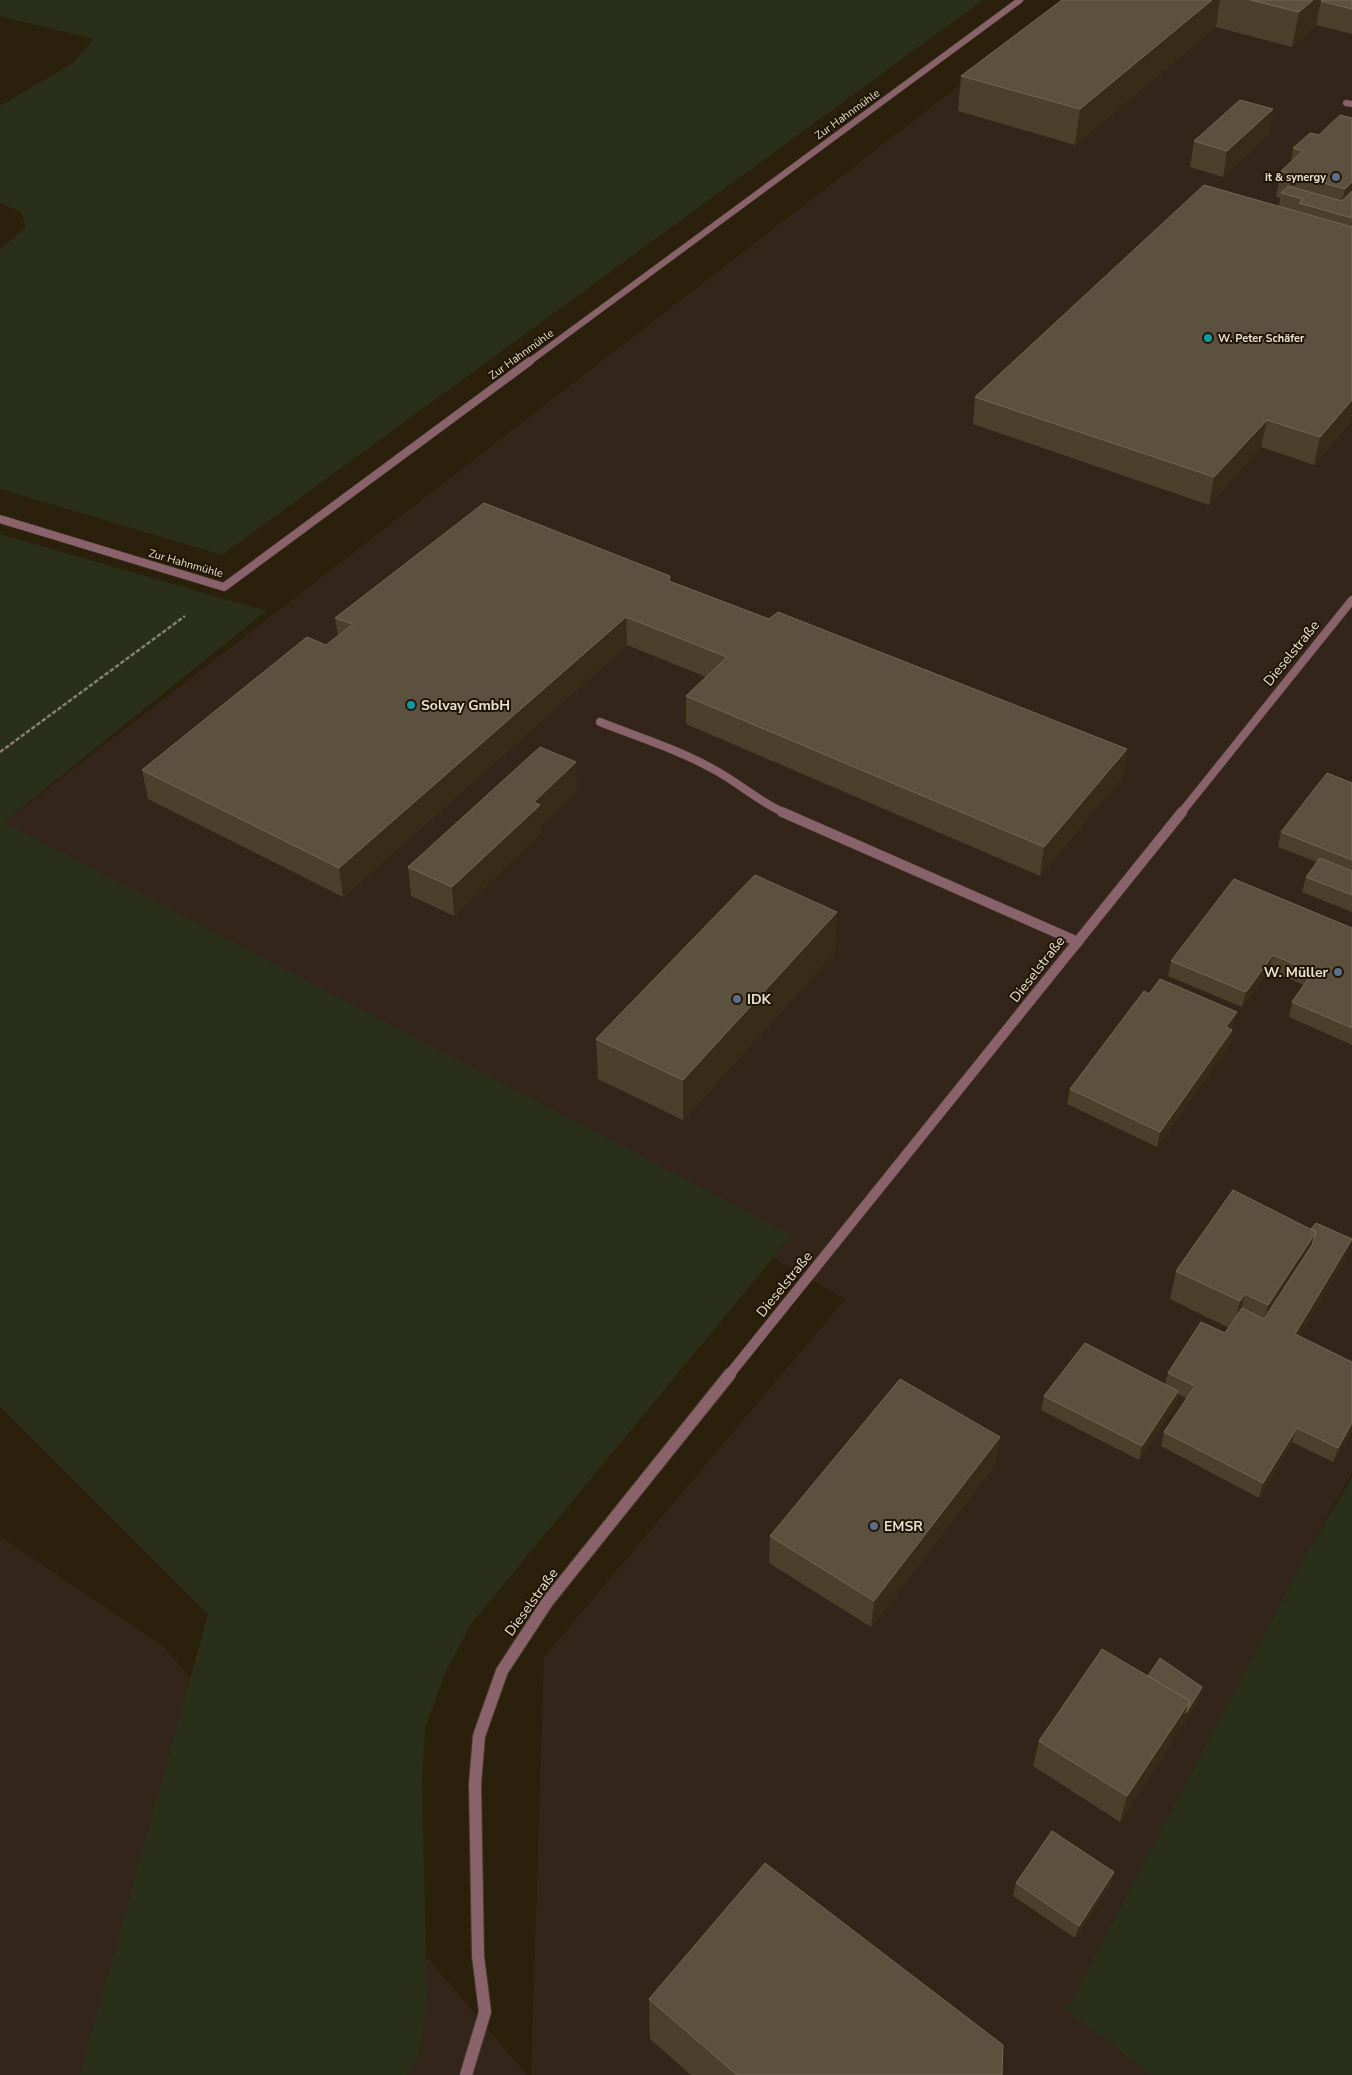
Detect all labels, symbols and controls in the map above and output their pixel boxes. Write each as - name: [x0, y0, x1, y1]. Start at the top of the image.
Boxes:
- street label: Zur Hahnmühle: [812, 86, 883, 143]
- place label: it & synergy: [1265, 170, 1326, 185]
- marker: it & synergy: [1330, 171, 1342, 183]
- street label: Zur Hahnmühle: [486, 326, 557, 383]
- place label: W. Peter Schäfer: [1218, 331, 1305, 346]
- marker: W. Peter Schäfer: [1202, 332, 1214, 344]
- street label: Zur Hahnmühle: [147, 546, 225, 581]
- street label: Dieselstraße: [1259, 617, 1324, 690]
- place label: Solvay GmbH: [421, 696, 510, 715]
- marker: Solvay GmbH: [405, 699, 417, 711]
- street label: Dieselstraße: [1005, 932, 1069, 1006]
- place label: W. Müller: [1264, 963, 1329, 982]
- marker: W. Müller: [1332, 966, 1344, 978]
- place label: IDK: [747, 990, 772, 1009]
- marker: IDK: [731, 993, 743, 1005]
- street label: Dieselstraße: [752, 1248, 817, 1321]
- place label: EMSR: [884, 1517, 923, 1536]
- marker: EMSR: [868, 1520, 880, 1532]
- street label: Dieselstraße: [500, 1565, 562, 1640]

